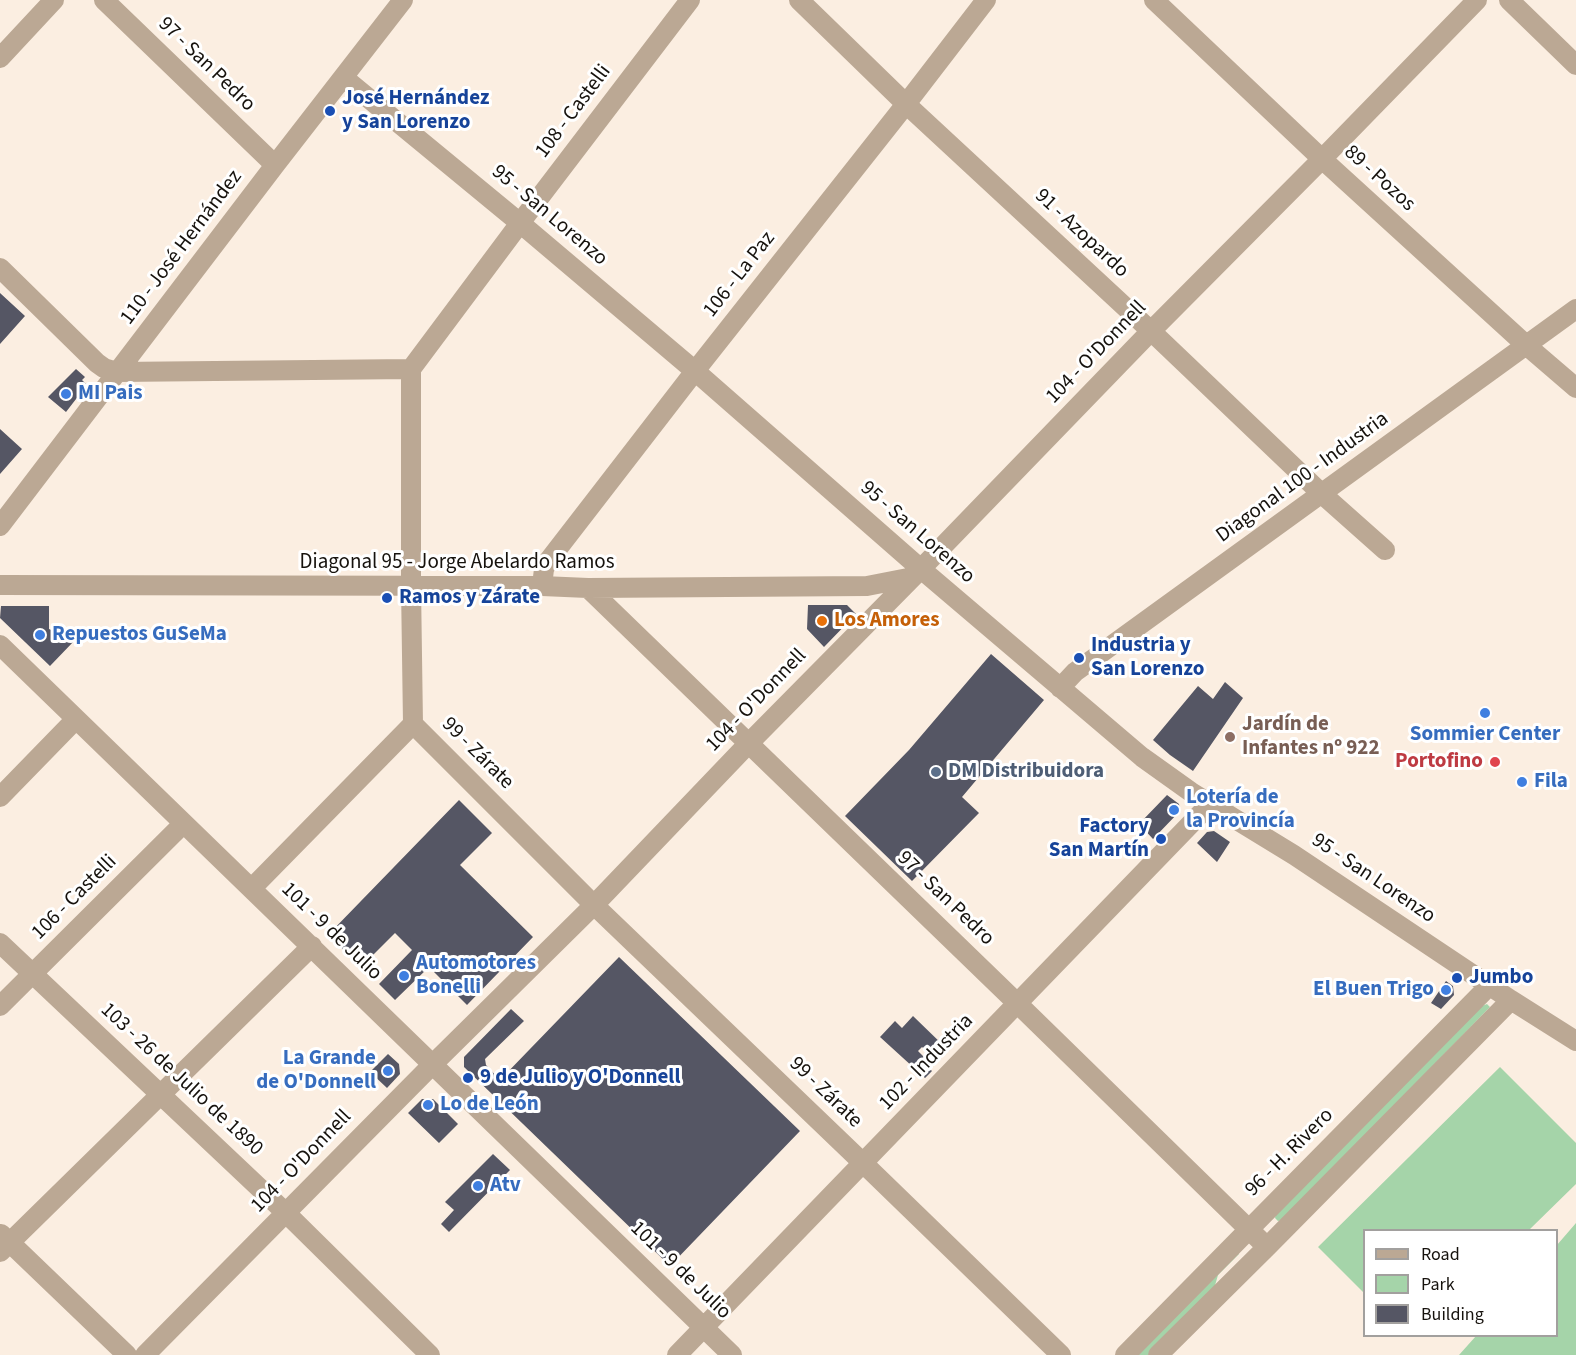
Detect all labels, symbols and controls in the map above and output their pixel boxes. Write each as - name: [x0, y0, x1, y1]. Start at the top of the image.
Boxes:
- street label: 97 - San Pedro: [152, 12, 260, 118]
- street label: 108 - Castelli: [531, 60, 617, 164]
- place label: José Hernández y San Lorenzo: [342, 86, 490, 136]
- marker: José Hernández y San Lorenzo: [323, 104, 337, 118]
- street label: 89 - Pozos: [1338, 140, 1420, 218]
- street label: 95 - San Lorenzo: [486, 160, 612, 272]
- street label: 110 - José Hernández: [116, 166, 248, 330]
- street label: 91 - Azopardo: [1029, 184, 1133, 284]
- street label: 106 - La Paz: [699, 227, 781, 323]
- street label: 104 - O'Donnell: [1041, 296, 1153, 410]
- place label: MI Pais: [78, 381, 143, 407]
- marker: MI Pais: [59, 387, 73, 401]
- street label: Diagonal 100 - Industria: [1212, 407, 1394, 549]
- street label: 95 - San Lorenzo: [855, 476, 979, 590]
- street label: Diagonal 95 - Jorge Abelardo Ramos: [300, 550, 614, 576]
- place label: Ramos y Zárate: [399, 585, 540, 611]
- marker: Ramos y Zárate: [380, 591, 394, 605]
- place label: Los Amores: [834, 608, 940, 634]
- marker: Los Amores: [815, 614, 829, 628]
- place label: Repuestos GuSeMa: [52, 622, 227, 648]
- marker: Repuestos GuSeMa: [33, 628, 47, 642]
- place label: Industria y San Lorenzo: [1091, 633, 1204, 683]
- street label: 104 - O'Donnell: [701, 644, 813, 758]
- marker: Industria y San Lorenzo: [1072, 651, 1086, 665]
- marker: Sommier Center: [1478, 706, 1492, 720]
- place label: Jardín de Infantes nº 922: [1242, 712, 1380, 762]
- street label: 99 - Zárate: [436, 713, 518, 795]
- place label: Sommier Center: [1410, 722, 1560, 748]
- marker: Jardín de Infantes nº 922: [1223, 730, 1237, 744]
- place label: Portofino: [1395, 749, 1483, 775]
- marker: Portofino: [1488, 755, 1502, 769]
- place label: DM Distribuidora: [948, 759, 1104, 785]
- marker: DM Distribuidora: [929, 765, 943, 779]
- place label: Fila: [1534, 769, 1568, 795]
- marker: Fila: [1515, 775, 1529, 789]
- place label: Lotería de la Provincía: [1186, 785, 1295, 835]
- marker: Lotería de la Provincía: [1167, 803, 1181, 817]
- place label: Factory San Martín: [1049, 814, 1149, 864]
- street label: 95 - San Lorenzo: [1306, 828, 1440, 930]
- marker: Factory San Martín: [1154, 832, 1168, 846]
- street label: 97 - San Pedro: [891, 846, 999, 952]
- street label: 106 - Castelli: [27, 850, 123, 946]
- street label: 101 - 9 de Julio: [275, 878, 387, 986]
- place label: Automotores Bonelli: [416, 951, 536, 1001]
- place label: Jumbo: [1469, 965, 1533, 991]
- marker: Automotores Bonelli: [397, 969, 411, 983]
- marker: Jumbo: [1450, 971, 1464, 985]
- place label: El Buen Trigo: [1313, 977, 1434, 1003]
- marker: El Buen Trigo: [1439, 983, 1453, 997]
- street label: 103 - 26 de Julio de 1890: [94, 998, 268, 1162]
- street label: 102 - Industria: [875, 1009, 979, 1117]
- place label: La Grande de O'Donnell: [256, 1046, 376, 1096]
- street label: 99 - Zárate: [783, 1052, 867, 1134]
- marker: La Grande de O'Donnell: [381, 1064, 395, 1078]
- place label: 9 de Julio y O'Donnell: [480, 1065, 680, 1091]
- marker: 9 de Julio y O'Donnell: [461, 1071, 475, 1085]
- place label: Lo de León: [440, 1092, 539, 1118]
- marker: Lo de León: [421, 1098, 435, 1112]
- street label: 96 - H. Rivero: [1241, 1104, 1339, 1202]
- street label: 104 - O'Donnell: [246, 1105, 358, 1219]
- place label: Atv: [490, 1173, 521, 1199]
- marker: Atv: [471, 1179, 485, 1193]
- street label: 101 - 9 de Julio: [624, 1217, 736, 1325]
- legend: [1363, 1229, 1558, 1337]
- text: Road: [1421, 1242, 1460, 1267]
- text: Park: [1421, 1272, 1455, 1297]
- text: Building: [1421, 1302, 1484, 1327]

